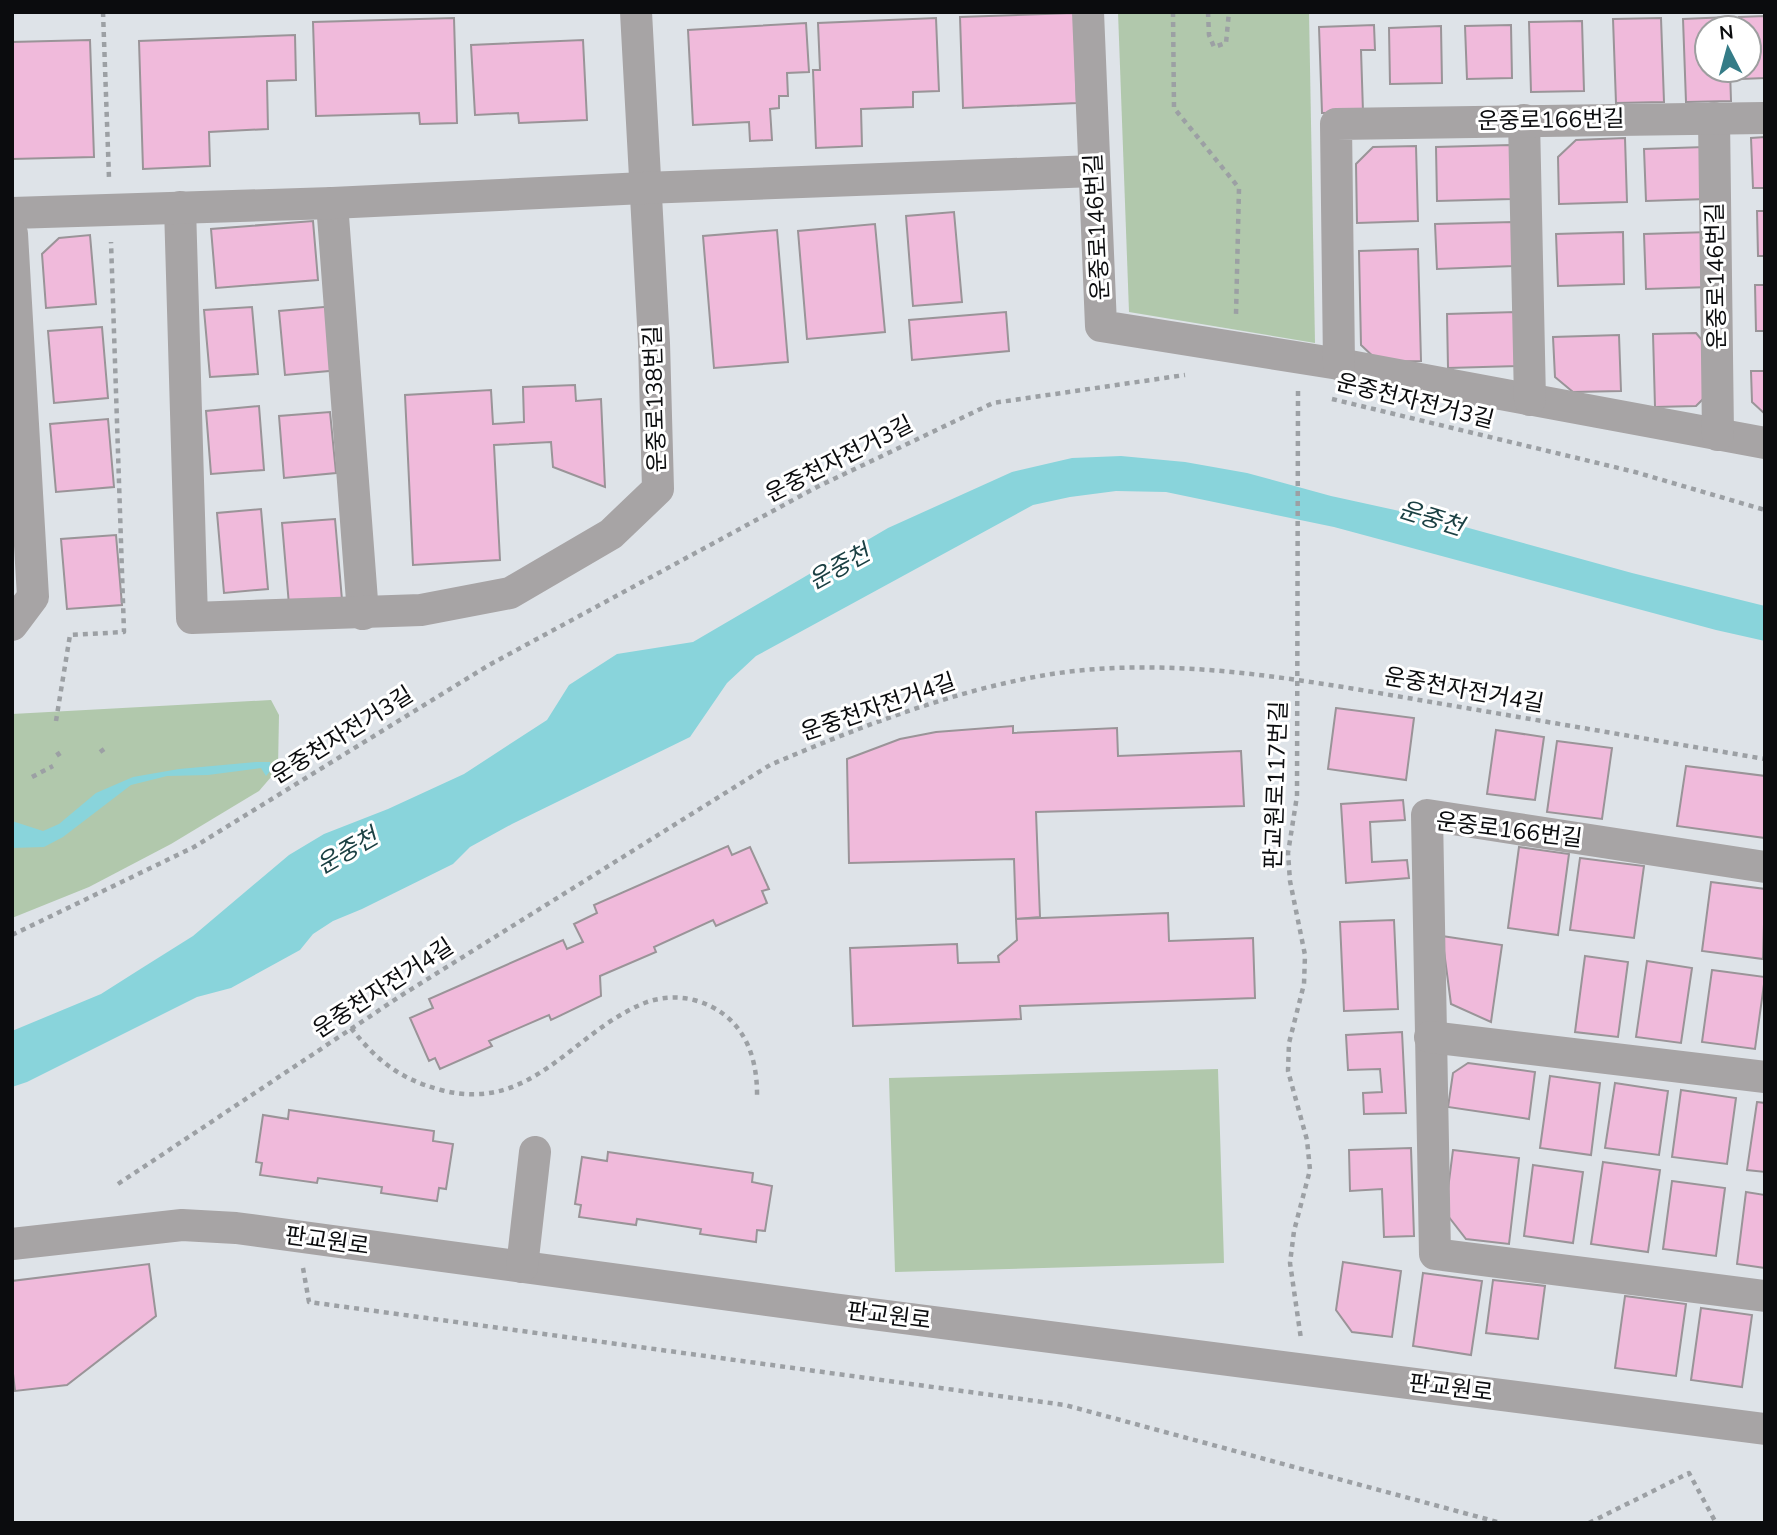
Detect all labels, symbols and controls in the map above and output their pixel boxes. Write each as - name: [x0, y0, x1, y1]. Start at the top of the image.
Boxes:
- north arrow: [1693, 14, 1763, 84]
- text: N: [1718, 19, 1735, 47]
- street label: 운중로166번길: [1477, 103, 1625, 137]
- street label: 운중로146번길: [1078, 153, 1116, 301]
- street label: 운중로146번길: [1699, 202, 1733, 350]
- street label: 운중로138번길: [637, 325, 673, 473]
- street label: 운중천자전거3길: [1333, 366, 1497, 436]
- street label: 운중천자전거3길: [760, 408, 918, 510]
- water label: 운중천: [1395, 493, 1470, 544]
- water label: 운중천: [802, 536, 878, 597]
- street label: 운중천자전거4길: [1382, 661, 1546, 719]
- street label: 운중천자전거4길: [796, 666, 960, 748]
- street label: 운중천자전거3길: [265, 679, 419, 791]
- street label: 판교원로117번길: [1258, 700, 1294, 870]
- street label: 운중로166번길: [1434, 806, 1584, 854]
- water label: 운중천: [310, 819, 386, 881]
- street label: 운중천자전거4길: [307, 931, 459, 1045]
- street label: 판교원로: [283, 1220, 371, 1262]
- street label: 판교원로: [845, 1295, 933, 1337]
- street label: 판교원로: [1407, 1367, 1495, 1409]

